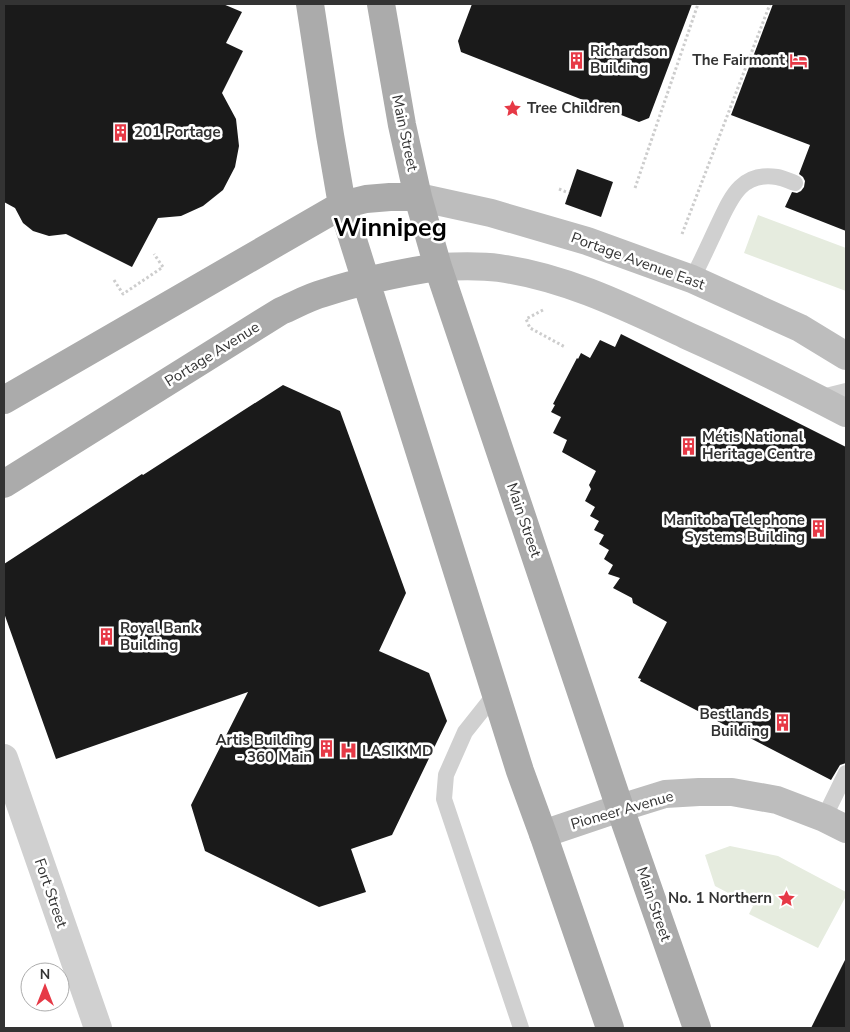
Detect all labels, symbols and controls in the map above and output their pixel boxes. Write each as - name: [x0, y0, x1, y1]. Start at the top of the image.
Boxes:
- place label: Richardson Building: [590, 41, 668, 78]
- building icon: Richardson Building: [566, 50, 586, 70]
- place label: The Fairmont: [692, 50, 785, 70]
- hotel icon: The Fairmont: [789, 50, 809, 70]
- street label: Main Street: [387, 93, 423, 174]
- place icon: Tree Children: [503, 98, 523, 118]
- place label: Tree Children: [527, 98, 620, 118]
- building icon: 201 Portage: [110, 122, 130, 142]
- place label: 201 Portage: [134, 122, 221, 142]
- district label: Winnipeg: [333, 211, 447, 245]
- street label: Portage Avenue East: [568, 227, 708, 295]
- street label: Portage Avenue: [161, 317, 263, 391]
- place label: Métis National Heritage Centre: [702, 427, 813, 464]
- building icon: Métis National Heritage Centre: [678, 436, 698, 456]
- street label: Main Street: [502, 480, 546, 561]
- place label: Manitoba Telephone Systems Building: [663, 510, 805, 547]
- building icon: Manitoba Telephone Systems Building: [809, 519, 829, 539]
- place label: Royal Bank Building: [120, 618, 200, 655]
- building icon: Royal Bank Building: [96, 627, 116, 647]
- place label: Bestlands Building: [699, 704, 769, 741]
- building icon: Bestlands Building: [773, 713, 793, 733]
- place label: Artis Building - 360 Main: [215, 730, 312, 767]
- building icon: Artis Building - 360 Main: [316, 739, 336, 759]
- hospital icon: LASIK MD: [338, 741, 358, 761]
- place label: LASIK MD: [362, 741, 433, 761]
- street label: Pioneer Avenue: [568, 786, 676, 834]
- street label: Fort Street: [30, 856, 72, 931]
- street label: Main Street: [632, 864, 676, 945]
- place label: No. 1 Northern: [668, 888, 772, 908]
- place icon: No. 1 Northern: [776, 888, 796, 908]
- north arrow: [20, 962, 70, 1012]
- text: N: [40, 965, 50, 984]

